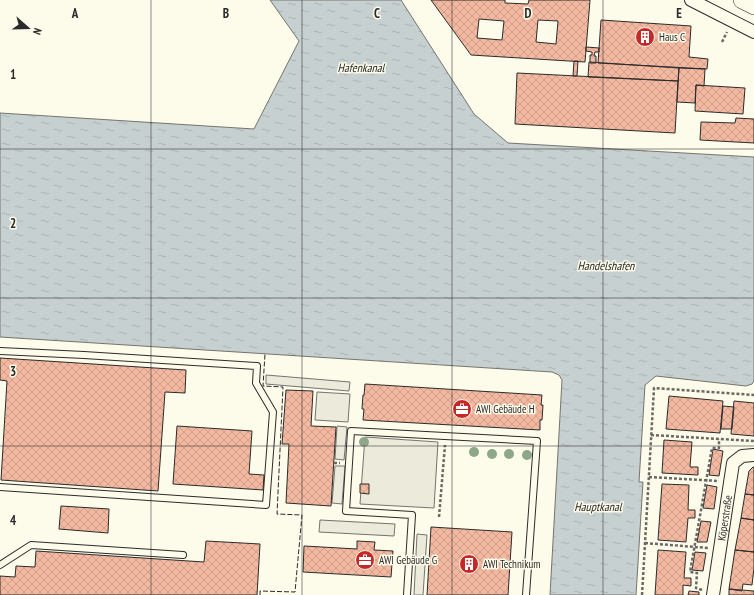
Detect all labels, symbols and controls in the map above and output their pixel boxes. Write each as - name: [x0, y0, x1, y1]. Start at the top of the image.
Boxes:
- text: A: [71, 5, 79, 22]
- text: B: [223, 5, 229, 22]
- text: C: [374, 5, 380, 22]
- text: D: [525, 5, 532, 22]
- text: E: [676, 5, 682, 22]
- north arrow: [8, 8, 48, 48]
- text: N: [30, 26, 45, 37]
- building icon: Haus C: [634, 26, 656, 48]
- place label: Haus C: [659, 30, 685, 44]
- water label: Hafenkanal: [338, 60, 386, 75]
- text: 1: [10, 66, 16, 83]
- text: 2: [10, 215, 16, 232]
- water label: Handelshafen: [578, 258, 635, 273]
- text: 3: [10, 363, 16, 380]
- office icon: AWI Gebäude H: [451, 398, 473, 420]
- place label: AWI Gebäude H: [476, 402, 535, 416]
- street label: Köperstraße: [714, 494, 735, 542]
- water label: Hauptkanal: [574, 499, 623, 514]
- text: 4: [10, 512, 17, 529]
- office icon: AWI Gebäude G: [354, 549, 376, 571]
- place label: AWI Gebäude G: [379, 553, 437, 567]
- building icon: AWI Technikum: [458, 553, 480, 575]
- place label: AWI Technikum: [483, 557, 540, 571]

